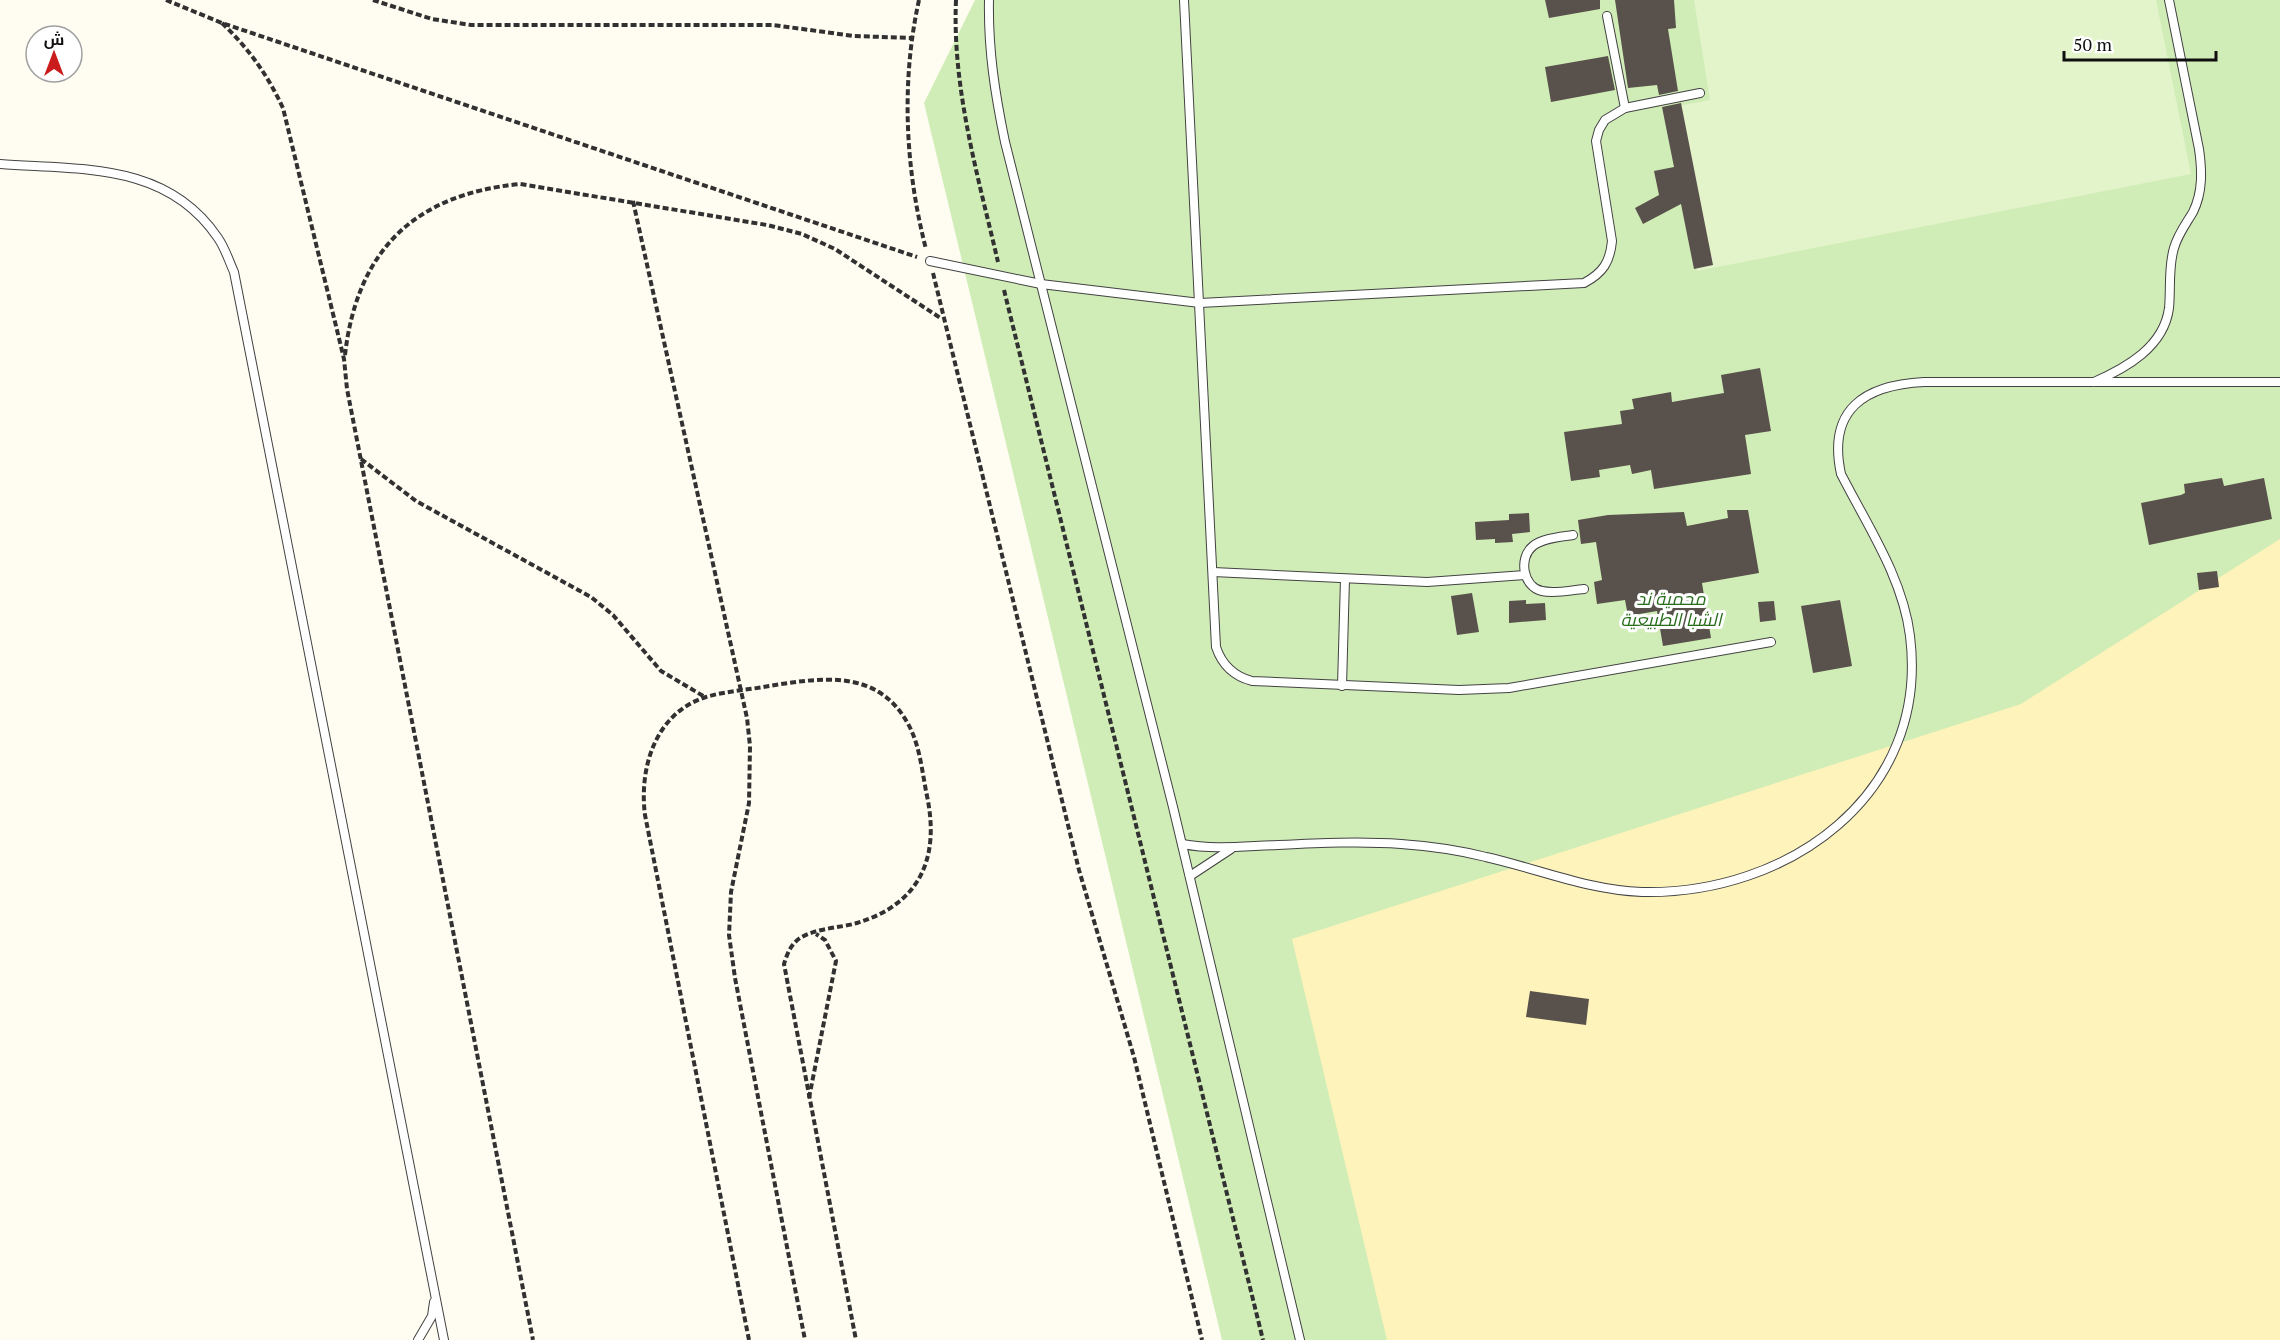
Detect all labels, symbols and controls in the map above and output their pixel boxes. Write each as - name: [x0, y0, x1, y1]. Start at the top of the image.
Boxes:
- north arrow: [24, 24, 84, 84]
- scale bar: [2064, 24, 2216, 62]
- text: ش: [44, 28, 64, 50]
- text: 50 m: [2073, 32, 2113, 56]
- park label: محمية ند الشبا الطبيعية: [1620, 586, 1724, 631]

